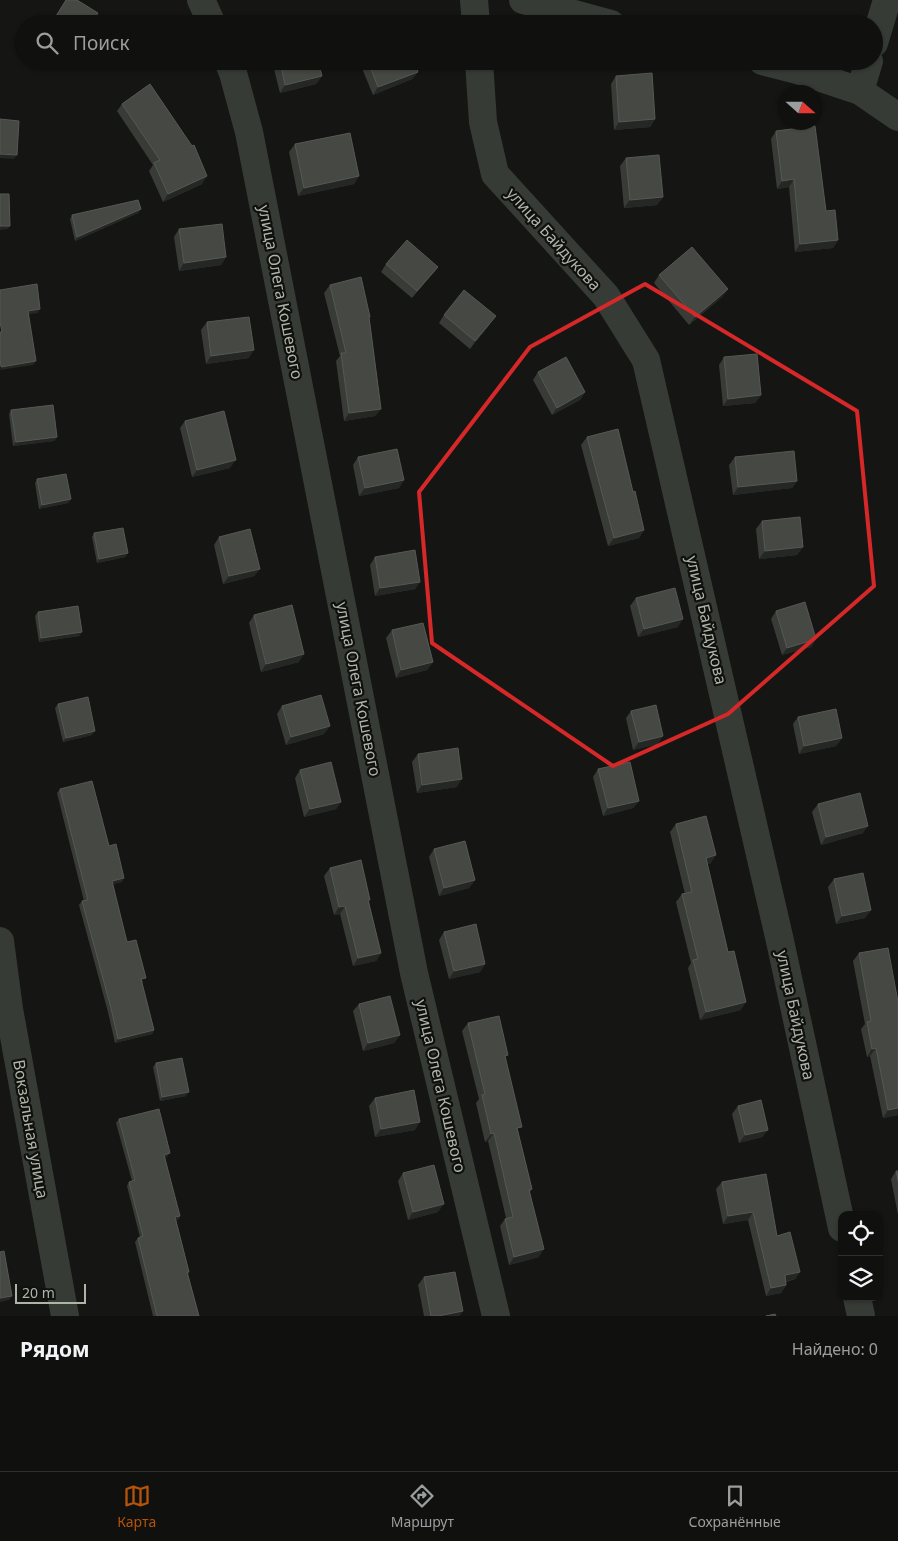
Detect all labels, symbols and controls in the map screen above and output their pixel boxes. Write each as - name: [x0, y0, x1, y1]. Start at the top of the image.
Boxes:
- search box: [15, 15, 883, 70]
- icon: search: [33, 29, 61, 57]
- text: Поиск: [73, 30, 129, 56]
- north arrow: [778, 85, 823, 130]
- street label: улица Байдукова: [502, 183, 606, 295]
- street label: улица Олега Кошевого: [253, 203, 309, 381]
- street label: улица Байдукова: [681, 553, 733, 687]
- street label: улица Олега Кошевого: [331, 600, 387, 778]
- street label: улица Байдукова: [772, 948, 820, 1082]
- street label: улица Олега Кошевого: [410, 997, 472, 1175]
- street label: Вокзальная улица: [8, 1058, 54, 1200]
- map controls: [838, 1211, 883, 1301]
- button: locate: [838, 1211, 883, 1256]
- button: layers: [838, 1256, 883, 1301]
- scale bar: [15, 1281, 86, 1304]
- text: 20 m: [22, 1283, 55, 1302]
- text: Рядом: [20, 1335, 90, 1363]
- text: Найдено: 0: [792, 1338, 878, 1360]
- tab: Карта: [117, 1482, 156, 1531]
- tab: Маршрут: [391, 1482, 454, 1531]
- tab: Сохранённые: [688, 1482, 781, 1531]

